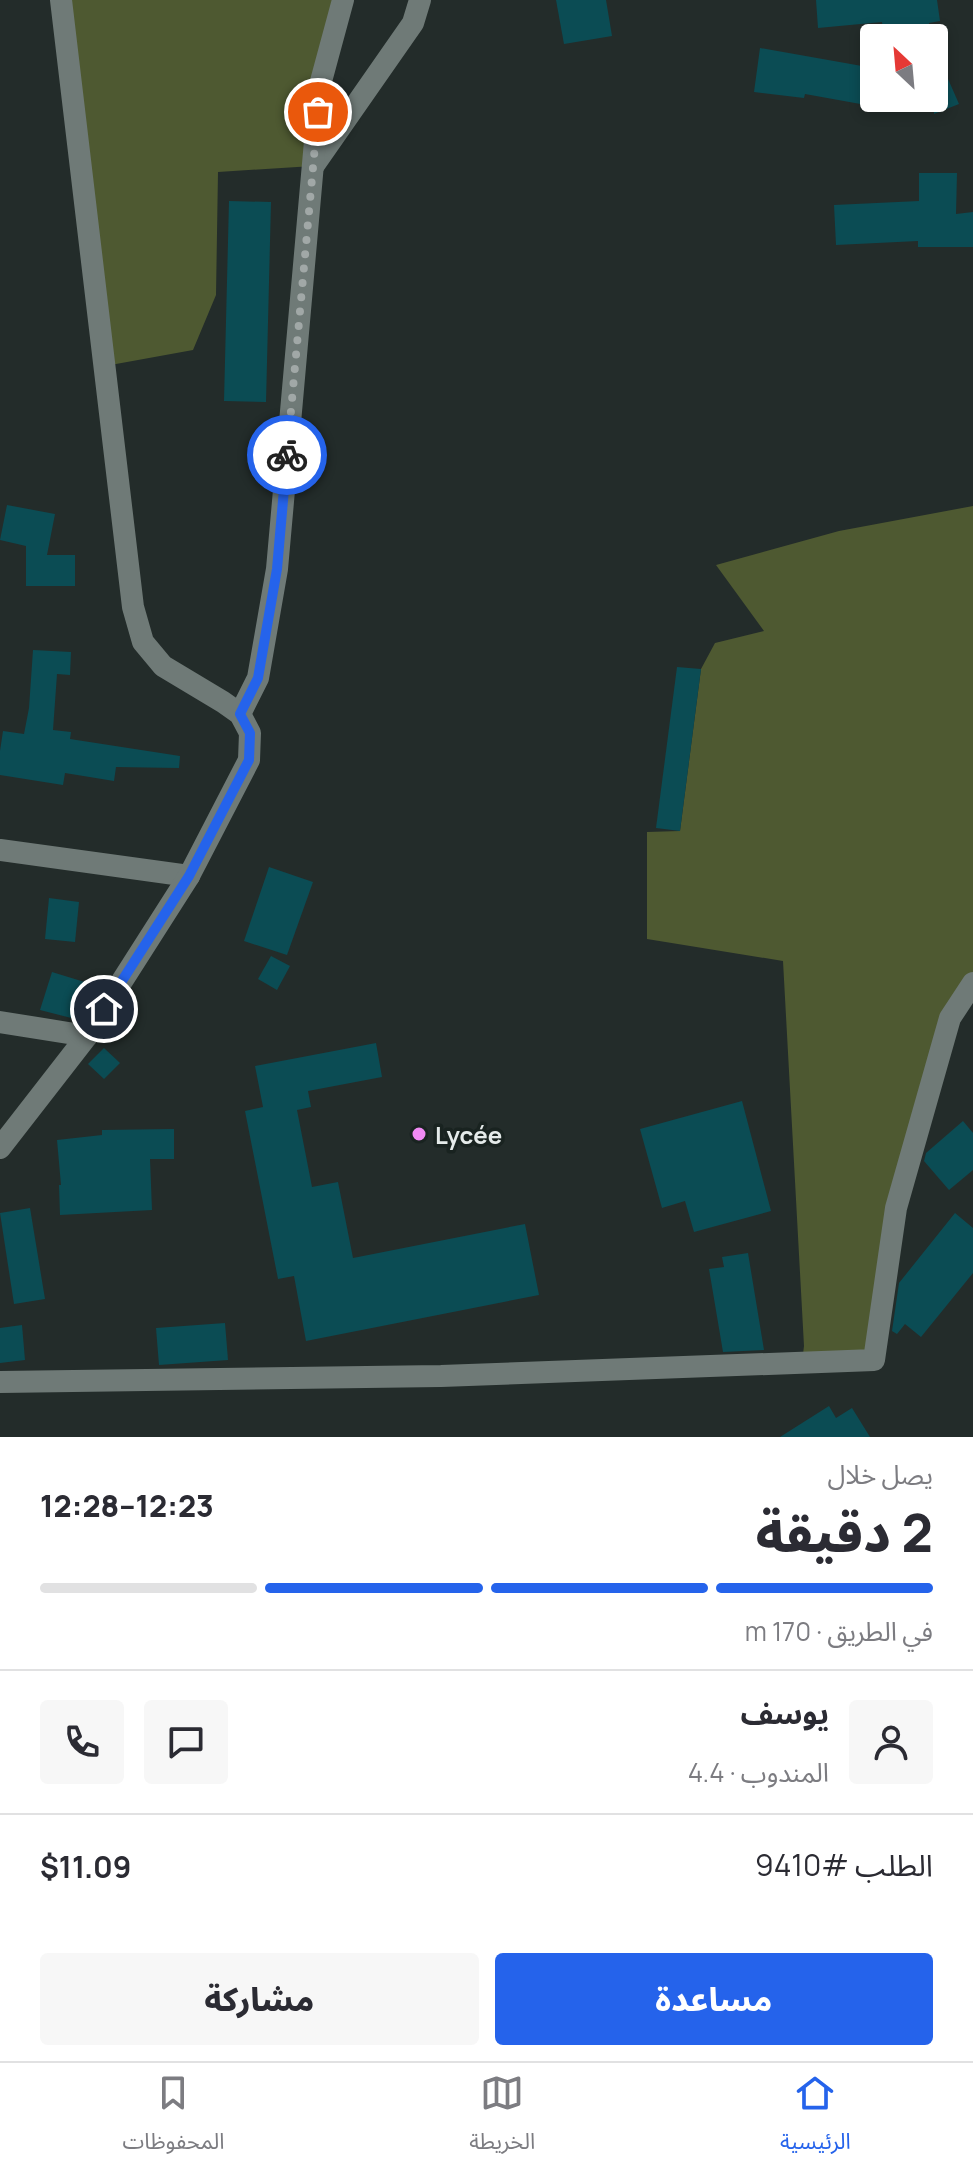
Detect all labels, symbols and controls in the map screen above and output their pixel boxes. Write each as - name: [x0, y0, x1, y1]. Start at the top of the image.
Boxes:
- north arrow: [860, 24, 948, 112]
- map controls: [860, 24, 948, 112]
- pin: [284, 78, 352, 146]
- icon: bag: [296, 90, 340, 134]
- courier: [247, 415, 327, 495]
- icon: bike: [265, 433, 309, 477]
- pin: [70, 975, 138, 1043]
- icon: home: [82, 987, 126, 1031]
- place label: Lycée: [435, 1118, 502, 1151]
- marker: Lycée: [410, 1125, 428, 1143]
- text: يصل خلال: [827, 1456, 933, 1492]
- text: 12:23–12:28: [40, 1485, 214, 1526]
- text: 2 دقيقة: [755, 1497, 933, 1568]
- text: في الطريق · 170 m: [745, 1613, 933, 1649]
- text: يوسف: [741, 1692, 829, 1733]
- button: phone: [40, 1700, 124, 1784]
- button: chat: [144, 1700, 228, 1784]
- button: person: [849, 1700, 933, 1784]
- text: المندوب · 4.4: [688, 1754, 829, 1790]
- text: الطلب #9410: [755, 1844, 933, 1885]
- text: $11.09: [40, 1846, 131, 1887]
- button: مشاركة: [40, 1953, 479, 2045]
- button: مساعدة: [495, 1953, 933, 2045]
- tab: المحفوظات: [122, 2071, 225, 2165]
- tab: الخريطة: [469, 2071, 535, 2165]
- tab: الرئيسية: [780, 2071, 851, 2165]

